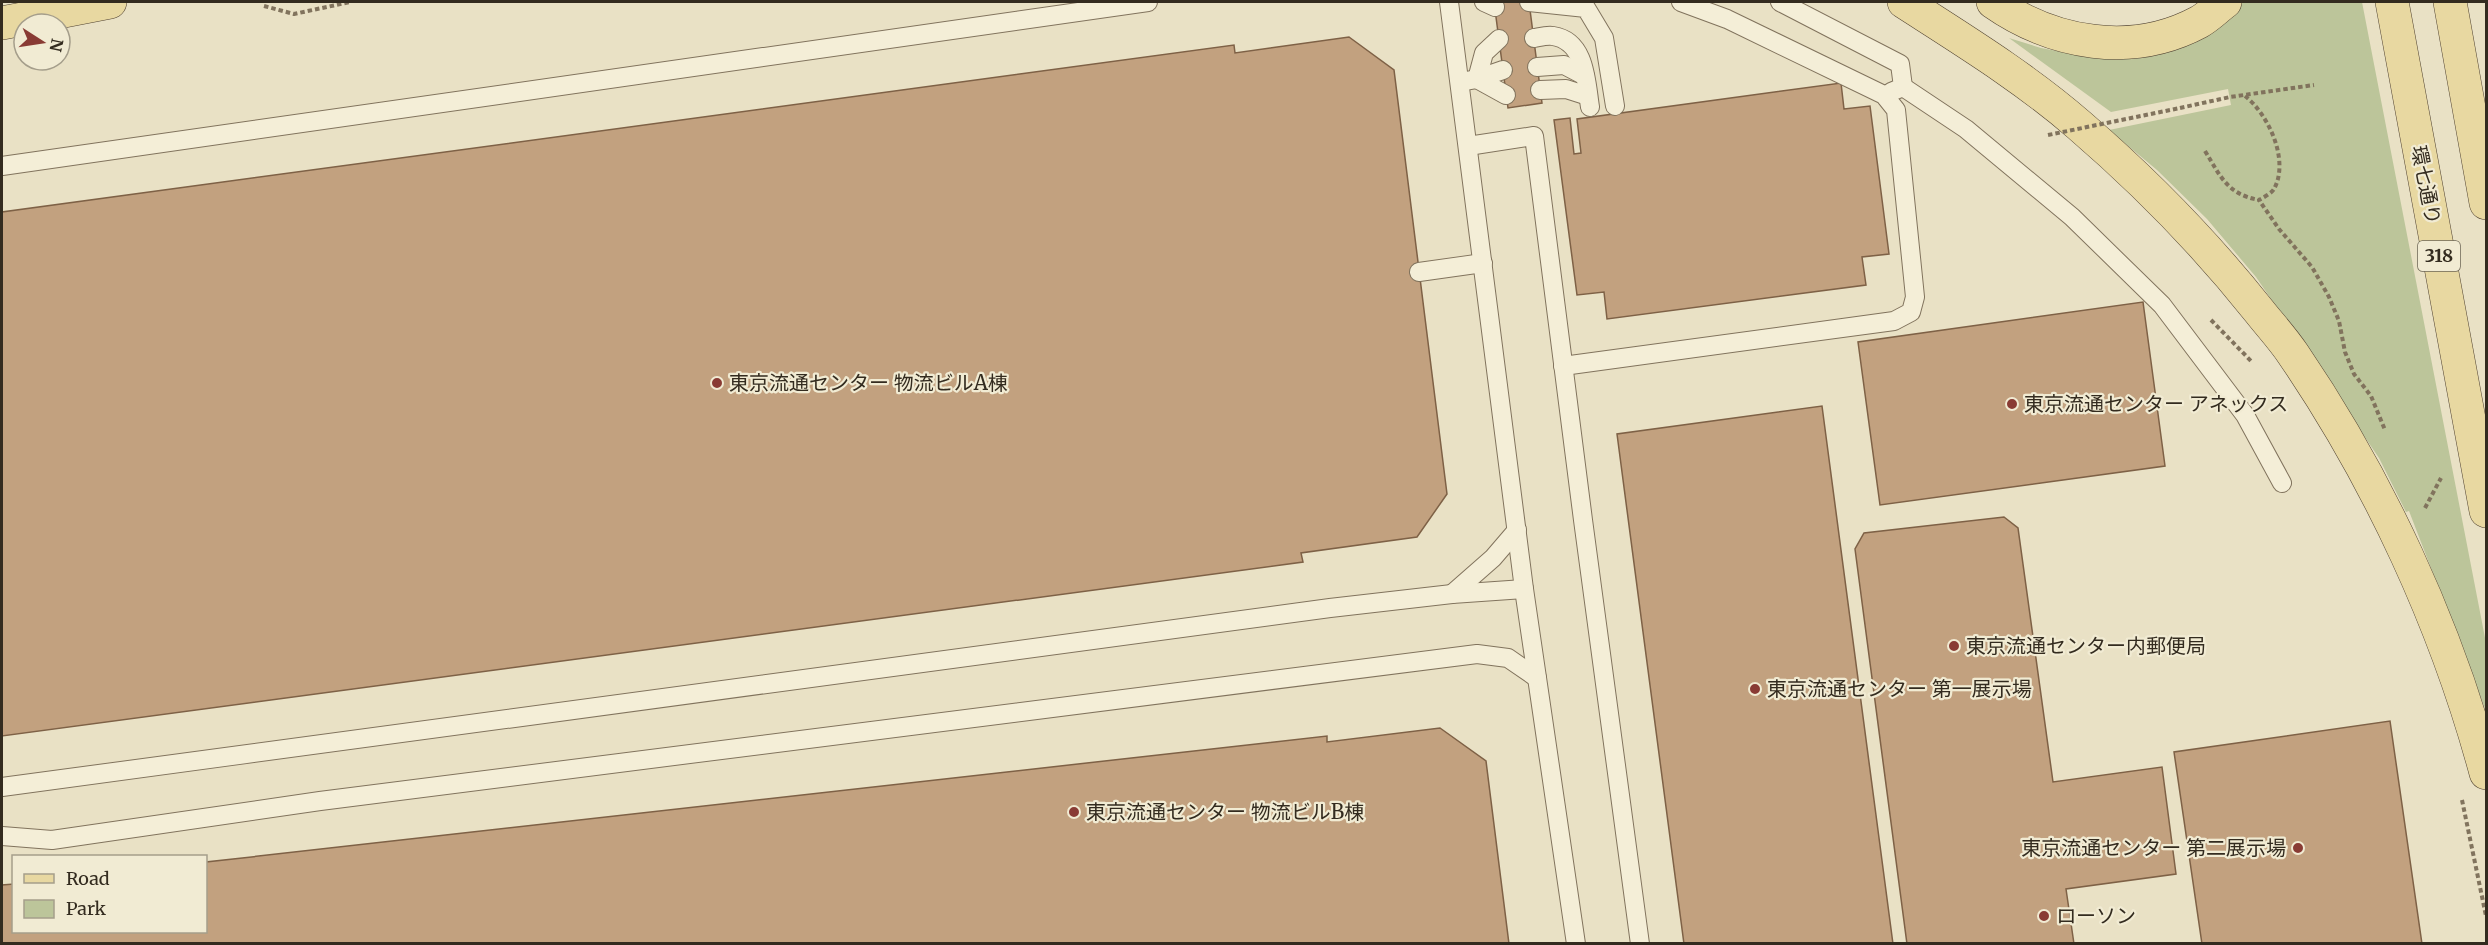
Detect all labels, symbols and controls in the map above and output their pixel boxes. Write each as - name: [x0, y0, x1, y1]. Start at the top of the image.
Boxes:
- north arrow: [12, 12, 72, 72]
- text: N: [46, 37, 68, 54]
- street label: 環七通り: [2407, 143, 2446, 227]
- road number: 318: [2418, 241, 2460, 271]
- place label: 東京流通センター 物流ビルA棟: [729, 370, 1008, 395]
- marker: 東京流通センター 物流ビルA棟: [710, 376, 724, 390]
- place label: 東京流通センター アネックス: [2024, 391, 2288, 416]
- marker: 東京流通センター アネックス: [2005, 397, 2019, 411]
- place label: 東京流通センター内郵便局: [1966, 633, 2206, 658]
- marker: 東京流通センター内郵便局: [1947, 639, 1961, 653]
- place label: 東京流通センター 第一展示場: [1767, 676, 2032, 701]
- marker: 東京流通センター 第一展示場: [1748, 682, 1762, 696]
- place label: 東京流通センター 物流ビルB棟: [1086, 799, 1364, 824]
- marker: 東京流通センター 物流ビルB棟: [1067, 805, 1081, 819]
- place label: 東京流通センター 第二展示場: [2021, 835, 2286, 860]
- marker: 東京流通センター 第二展示場: [2291, 841, 2305, 855]
- legend: [12, 855, 207, 933]
- text: Road: [66, 867, 110, 890]
- text: Park: [66, 897, 107, 920]
- place label: ローソン: [2056, 903, 2136, 928]
- marker: ローソン: [2037, 909, 2051, 923]

